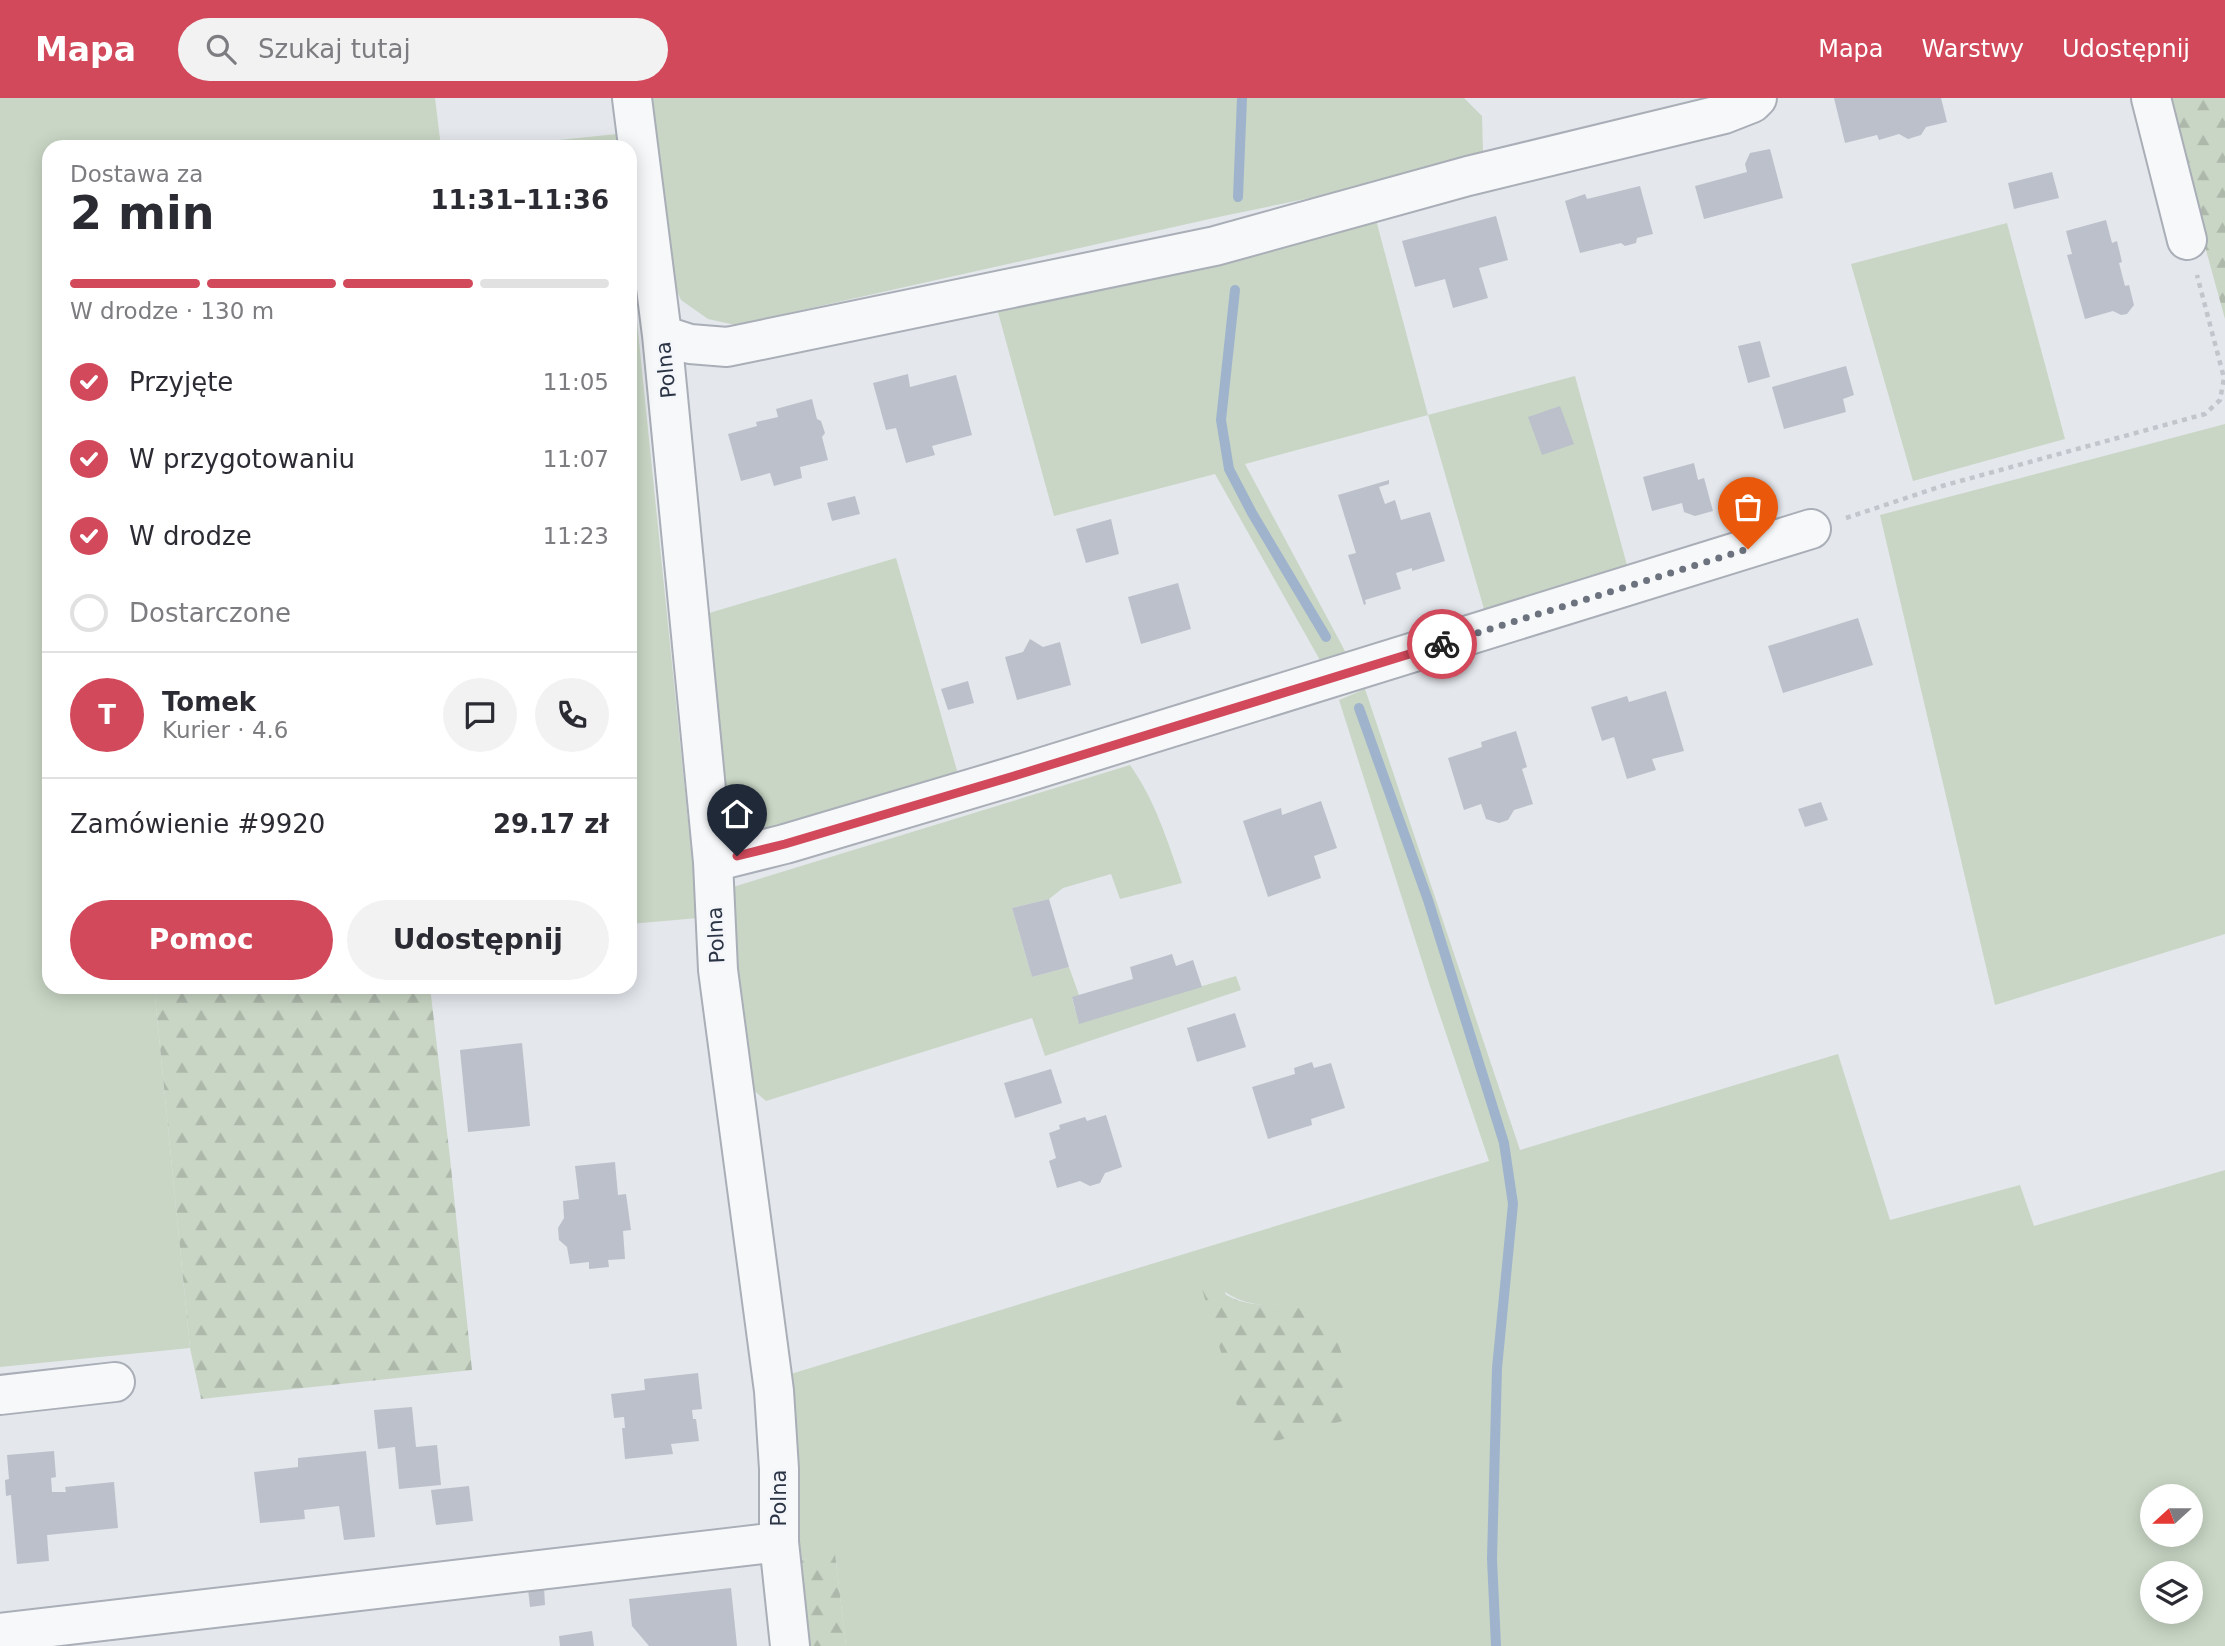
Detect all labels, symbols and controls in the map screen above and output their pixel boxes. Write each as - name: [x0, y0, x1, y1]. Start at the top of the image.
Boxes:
- search box: [178, 18, 668, 81]
- text: Mapa: [35, 30, 136, 69]
- icon: search: [202, 30, 240, 68]
- text: Szukaj tutaj: [258, 34, 411, 64]
- text: Mapa: [1818, 35, 1884, 63]
- text: Warstwy: [1922, 35, 2024, 63]
- text: Udostępnij: [2062, 35, 2190, 63]
- text: Dostawa za: [70, 161, 203, 187]
- text: 11:31–11:36: [430, 185, 609, 215]
- text: 2 min: [70, 186, 214, 240]
- text: W drodze · 130 m: [70, 298, 274, 324]
- street label: Polna: [651, 341, 681, 399]
- icon: check: [70, 363, 108, 401]
- text: Przyjęte: [129, 367, 233, 397]
- text: 11:05: [543, 369, 609, 395]
- icon: check: [70, 440, 108, 478]
- text: W przygotowaniu: [129, 444, 355, 474]
- text: 11:07: [543, 446, 609, 472]
- pin: [1718, 477, 1778, 549]
- icon: bag: [1729, 488, 1767, 526]
- icon: check: [70, 517, 108, 555]
- text: W drodze: [129, 521, 252, 551]
- text: 11:23: [543, 523, 609, 549]
- text: Dostarczone: [129, 598, 291, 628]
- courier: [1407, 609, 1477, 679]
- icon: bike: [1423, 625, 1461, 663]
- button: chat: [443, 678, 517, 752]
- button: phone: [535, 678, 609, 752]
- text: Tomek: [162, 687, 256, 717]
- text: T: [98, 700, 116, 730]
- text: Kurier · 4.6: [162, 717, 288, 743]
- pin: [707, 784, 767, 856]
- icon: home: [718, 795, 756, 833]
- text: Zamówienie #9920: [70, 809, 325, 839]
- text: 29.17 zł: [493, 809, 609, 839]
- button: Pomoc: [70, 900, 333, 980]
- button: Udostępnij: [347, 900, 609, 980]
- street label: Polna: [703, 906, 729, 964]
- street label: Polna: [767, 1470, 791, 1526]
- north arrow: [2140, 1484, 2203, 1547]
- map controls: [2140, 1484, 2203, 1624]
- button: layers: [2140, 1561, 2203, 1624]

